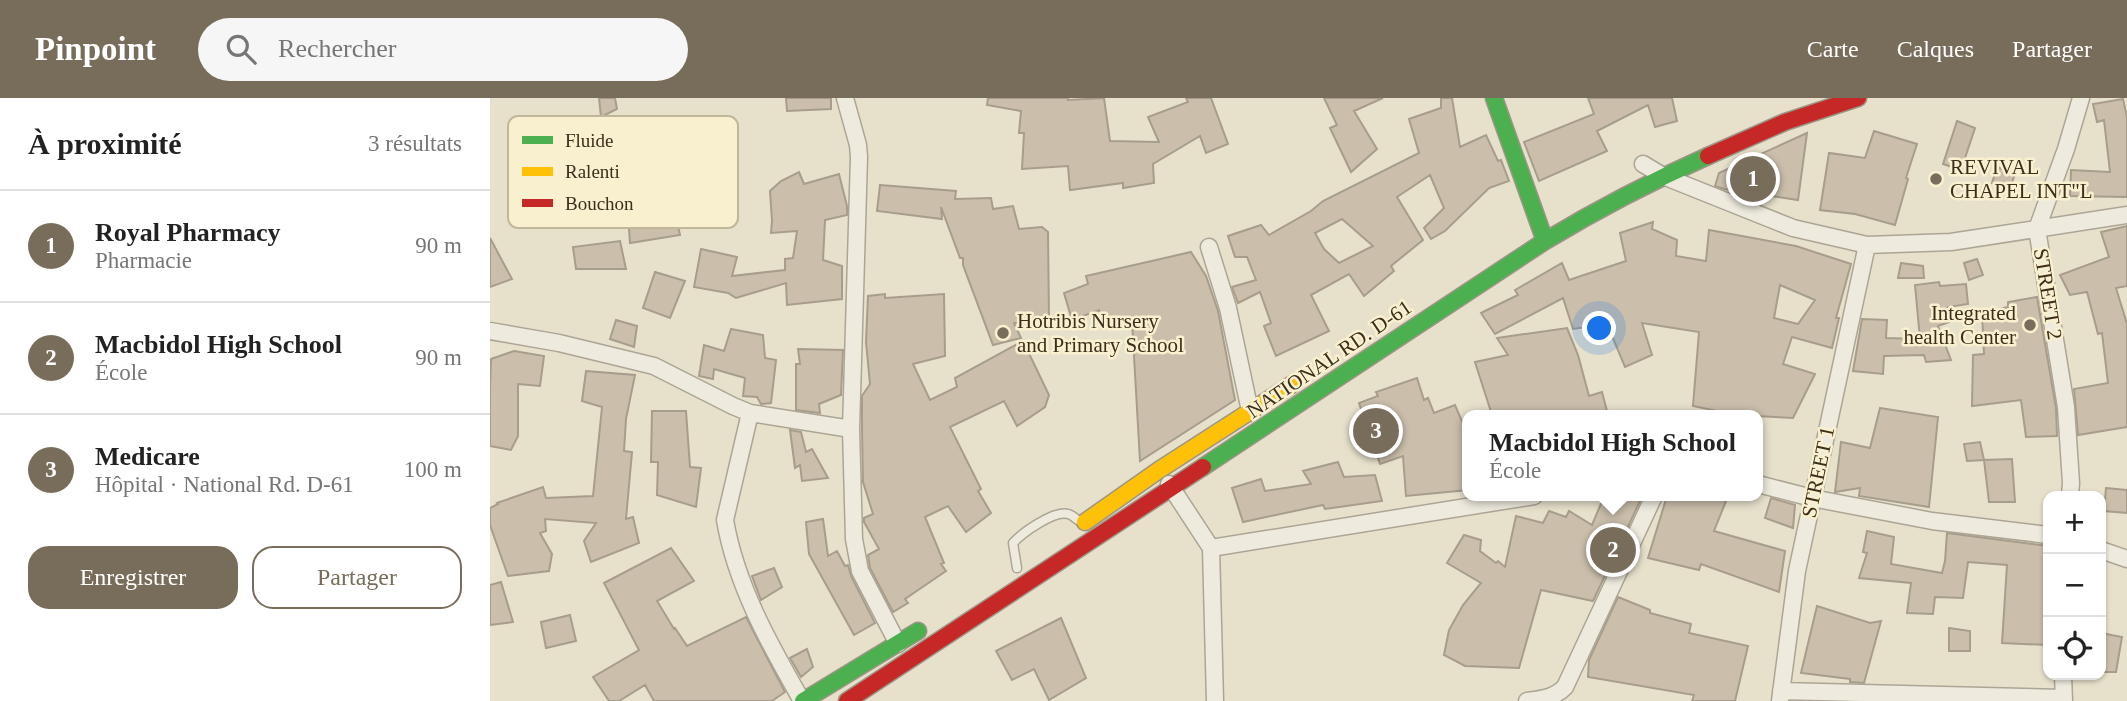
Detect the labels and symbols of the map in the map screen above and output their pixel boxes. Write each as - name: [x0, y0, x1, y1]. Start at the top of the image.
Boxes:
- legend: [508, 116, 738, 228]
- text: Fluide: [565, 130, 614, 151]
- pin: 1: [1730, 153, 1776, 205]
- place label: REVIVAL CHAPEL INT"L: [1950, 155, 2093, 203]
- text: Ralenti: [565, 161, 620, 182]
- marker: REVIVAL CHAPEL INT"L: [1928, 171, 1944, 187]
- text: Bouchon: [565, 193, 634, 214]
- street label: STREET 2: [2029, 247, 2067, 341]
- street label: NATIONAL RD. D-61: [1242, 295, 1416, 423]
- place label: Integrated health Center: [1903, 301, 2016, 349]
- place label: Hotribis Nursery and Primary School: [1017, 309, 1184, 357]
- your location: [1582, 311, 1616, 345]
- marker: Integrated health Center: [2022, 317, 2038, 333]
- marker: Hotribis Nursery and Primary School: [995, 325, 1011, 341]
- pin: 3: [1353, 405, 1399, 457]
- street label: STREET 1: [1797, 424, 1839, 520]
- pin: 2: [1590, 524, 1636, 576]

